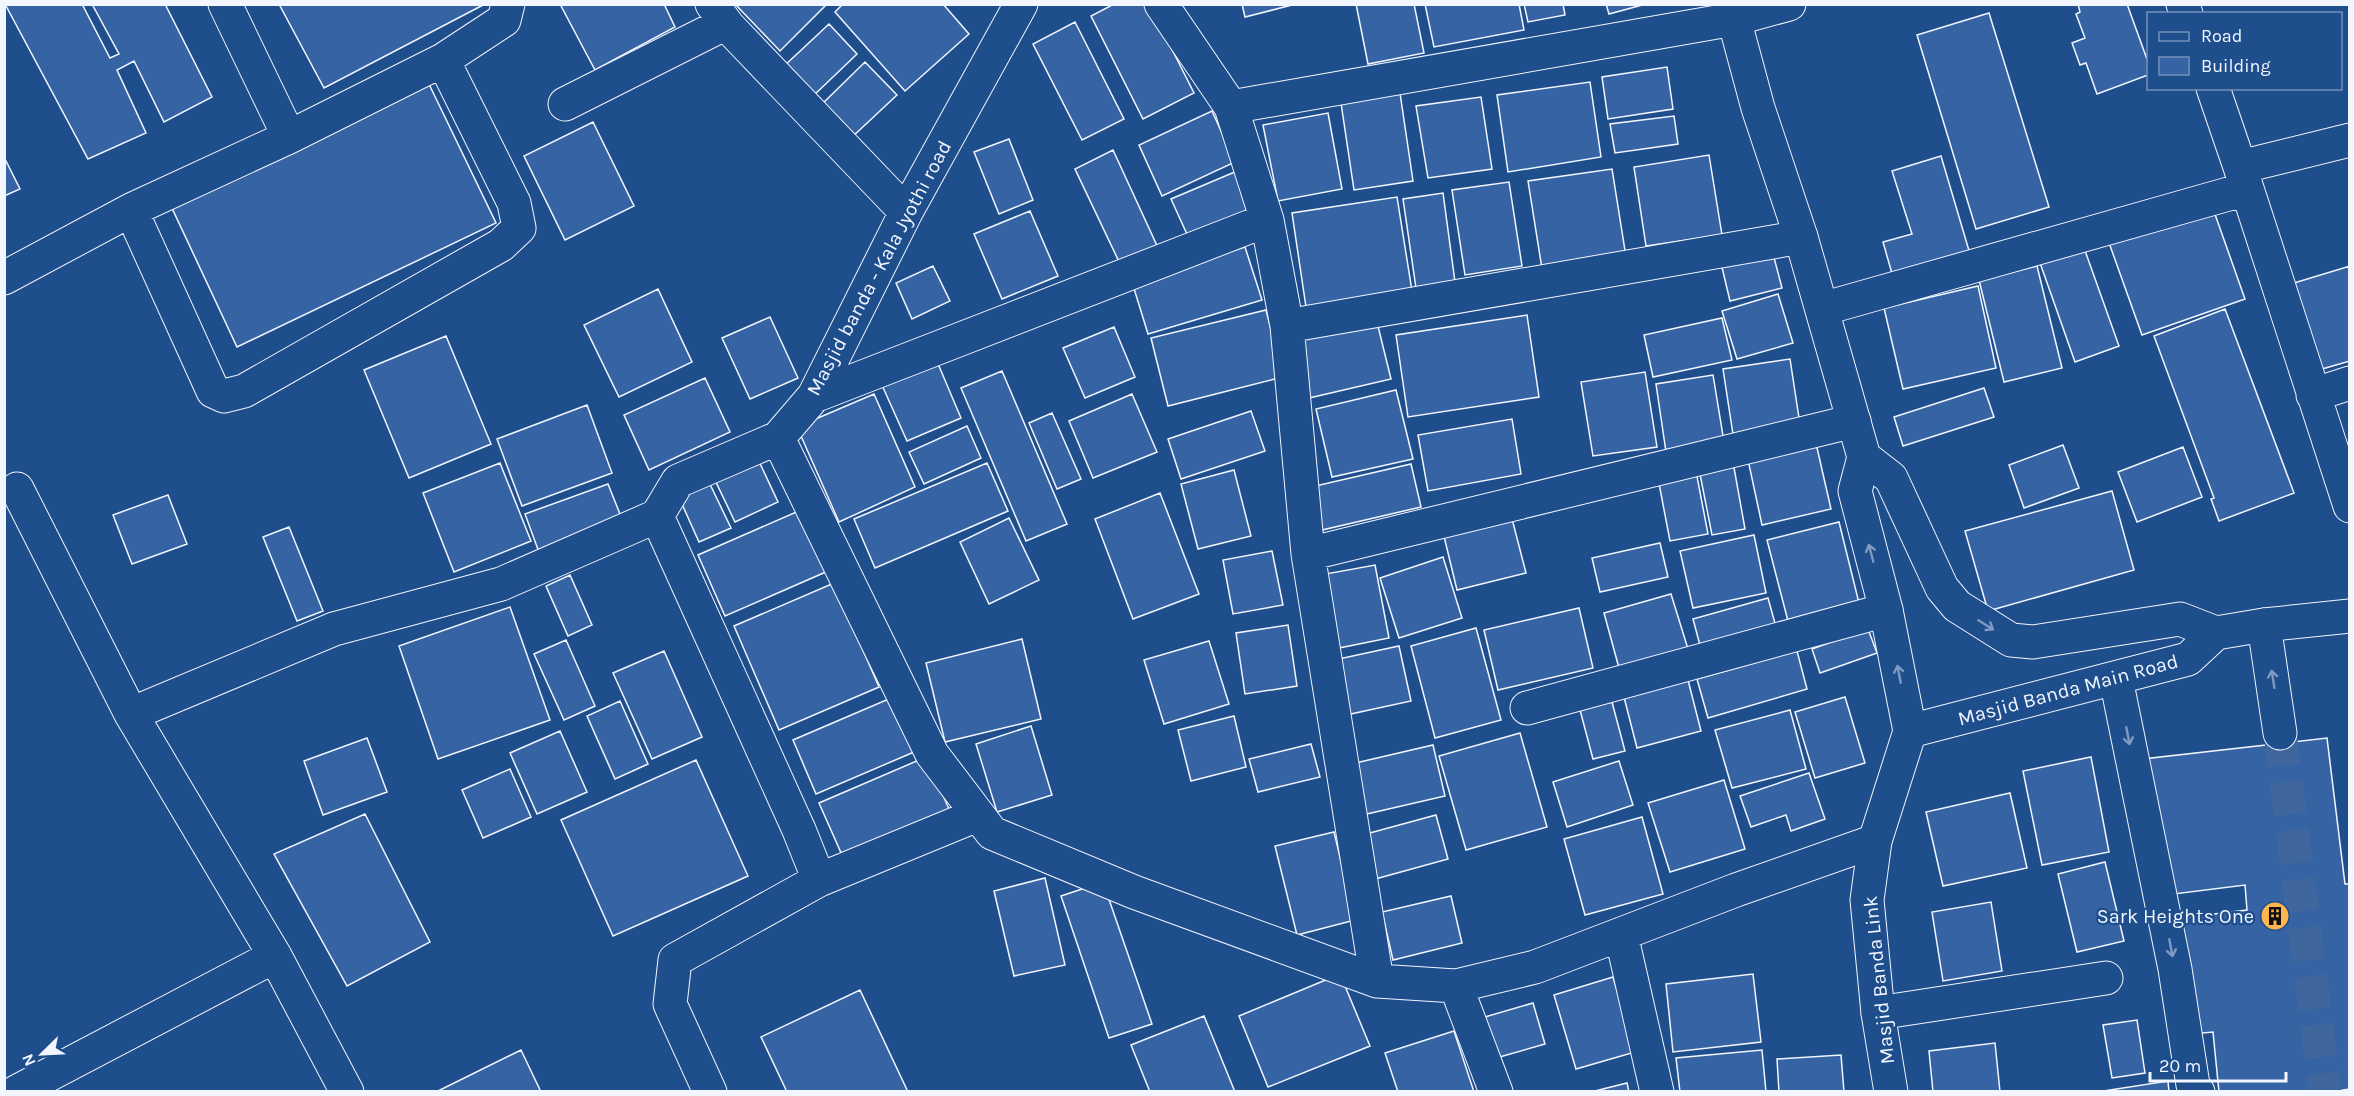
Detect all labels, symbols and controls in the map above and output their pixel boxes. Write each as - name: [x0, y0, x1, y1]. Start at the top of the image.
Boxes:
- legend: [2147, 12, 2342, 90]
- text: Road: [2201, 25, 2242, 47]
- text: Building: [2201, 55, 2271, 77]
- street label: Masjid banda - Kala Jyothi road: [802, 136, 956, 400]
- one-way arrow: [1865, 544, 1877, 563]
- one-way arrow: [1977, 620, 1994, 632]
- street label: Masjid Banda Main Road: [1955, 649, 2181, 731]
- one-way arrow: [1893, 664, 1904, 684]
- one-way arrow: [2267, 670, 2278, 689]
- one-way arrow: [2123, 726, 2134, 746]
- street label: Masjid Banda Link: [1859, 895, 1899, 1065]
- building icon: Sark Heights One: [2259, 900, 2291, 932]
- place label: Sark Heights One: [2097, 905, 2254, 928]
- one-way arrow: [2166, 938, 2177, 957]
- north arrow: [12, 1024, 72, 1084]
- scale bar: [2150, 1045, 2286, 1083]
- text: N: [18, 1051, 40, 1069]
- text: 20 m: [2159, 1055, 2201, 1077]

